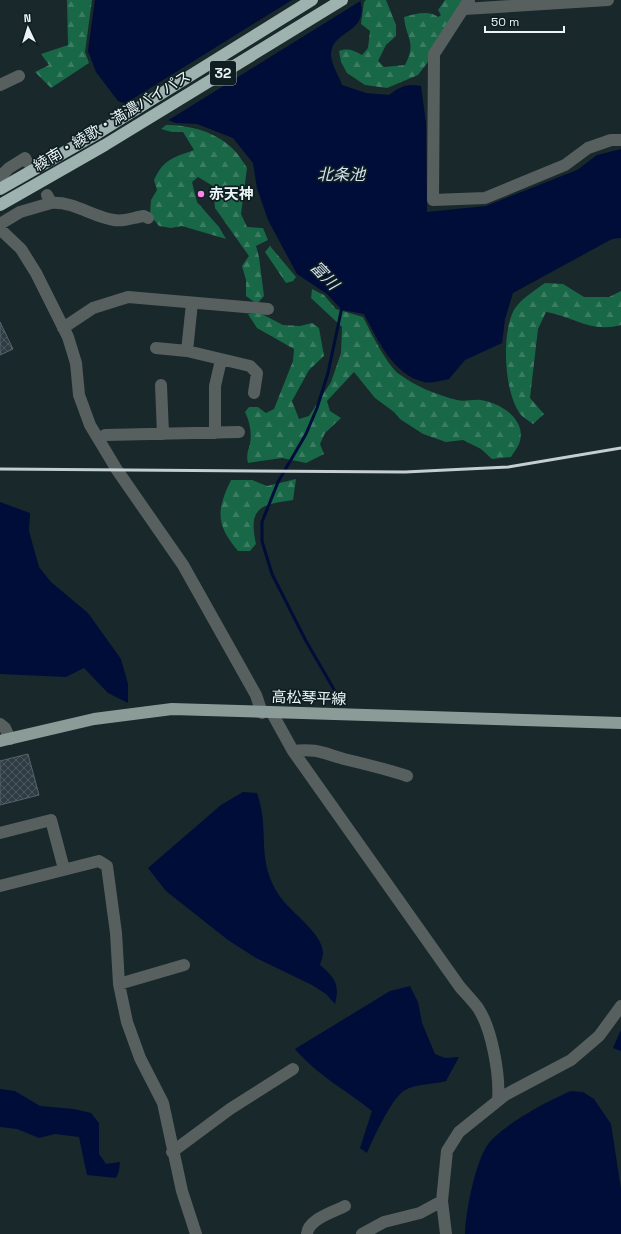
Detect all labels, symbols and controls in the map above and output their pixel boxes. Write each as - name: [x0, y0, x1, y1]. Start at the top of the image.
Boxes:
- north arrow: [8, 8, 48, 48]
- scale bar: [485, 8, 564, 34]
- text: N: [23, 11, 31, 25]
- text: 50 m: [491, 14, 519, 30]
- road number: 32: [210, 61, 236, 85]
- street label: 綾南・綾歌・満濃バイパス: [30, 66, 194, 175]
- water label: 北条池: [317, 164, 367, 185]
- place label: 赤天神: [209, 184, 254, 203]
- marker: 赤天神: [196, 189, 206, 199]
- water label: 富川: [306, 257, 345, 296]
- street label: 高松琴平線: [271, 687, 347, 708]

